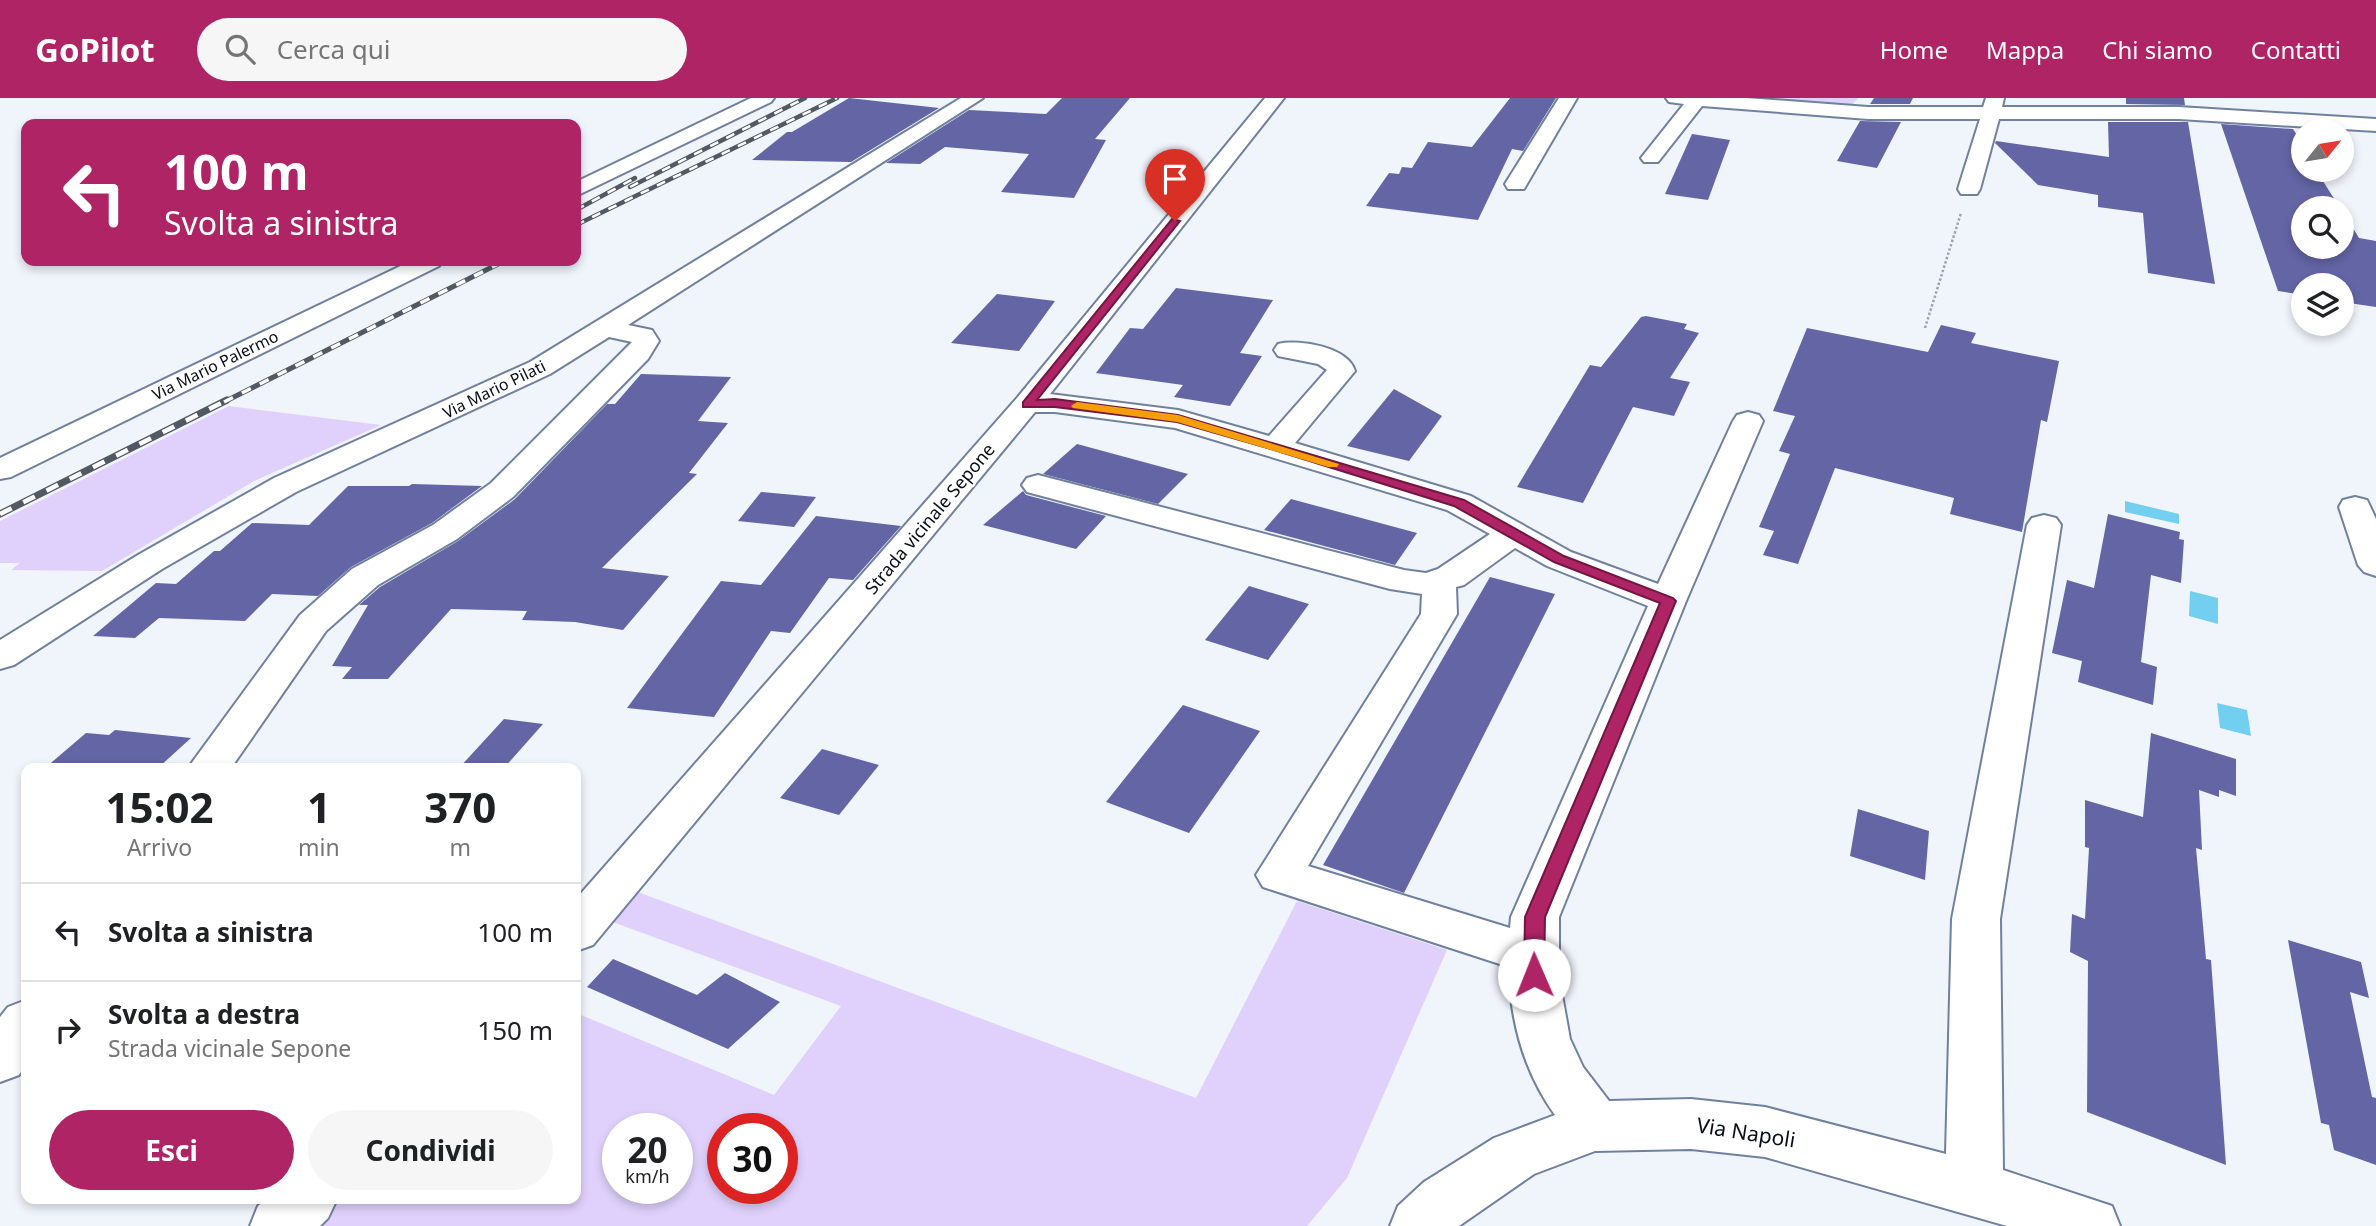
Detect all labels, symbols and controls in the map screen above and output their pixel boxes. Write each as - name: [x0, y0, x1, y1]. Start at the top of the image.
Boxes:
- search box: [197, 18, 687, 81]
- text: GoPilot: [35, 27, 155, 72]
- icon: search: [221, 30, 259, 68]
- text: Cerca qui: [277, 31, 391, 67]
- text: Home: [1880, 33, 1948, 66]
- text: Mappa: [1986, 33, 2064, 66]
- text: Chi siamo: [2102, 33, 2213, 66]
- text: Contatti: [2251, 33, 2341, 66]
- north arrow: [2291, 119, 2354, 182]
- map controls: [2291, 119, 2354, 336]
- text: 100 m: [164, 138, 309, 204]
- icon: left: [49, 147, 140, 238]
- pin: [1145, 149, 1205, 221]
- icon: arrive: [1156, 160, 1194, 198]
- button: search: [2291, 196, 2354, 259]
- text: Svolta a sinistra: [164, 201, 399, 244]
- button: layers: [2291, 273, 2354, 336]
- street label: Via Mario Palermo: [148, 325, 282, 405]
- street label: Via Mario Pilati: [439, 355, 549, 423]
- street label: Strada vicinale Sepone: [859, 438, 1000, 599]
- text: 15:02: [106, 778, 213, 835]
- text: 1: [307, 778, 331, 835]
- text: 370: [424, 778, 496, 835]
- text: Arrivo: [127, 831, 192, 863]
- text: min: [298, 831, 340, 863]
- text: m: [450, 831, 471, 863]
- icon: left: [49, 913, 87, 951]
- text: Svolta a sinistra: [108, 914, 314, 950]
- text: 100 m: [477, 914, 553, 950]
- position arrow: [1497, 938, 1571, 1012]
- text: Svolta a destra: [108, 996, 300, 1032]
- icon: right: [49, 1011, 87, 1049]
- text: 150 m: [477, 1012, 553, 1048]
- text: Strada vicinale Sepone: [108, 1032, 351, 1064]
- button: Esci: [49, 1110, 294, 1190]
- button: Condividi: [308, 1110, 553, 1190]
- street label: Via Napoli: [1695, 1110, 1797, 1154]
- speed limit sign: 30: [707, 1113, 798, 1204]
- text: 20: [627, 1126, 668, 1173]
- text: km/h: [625, 1164, 670, 1188]

